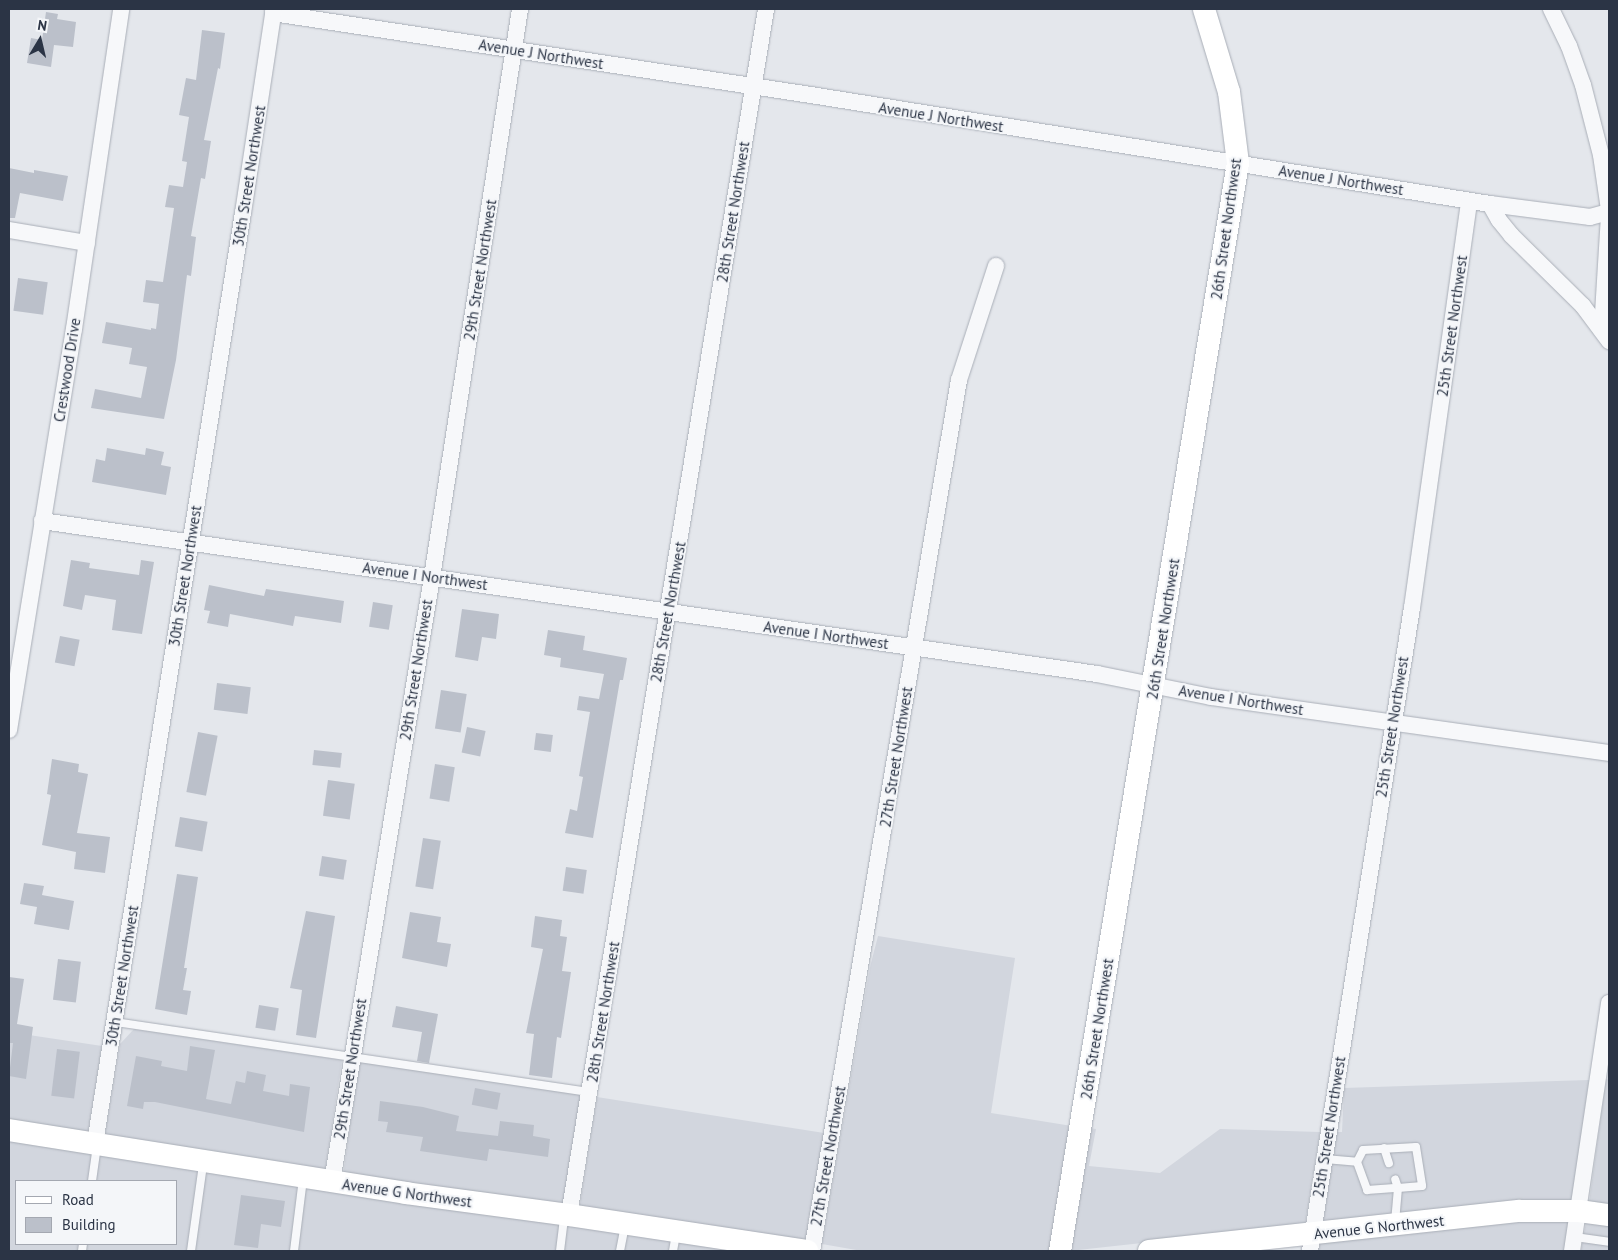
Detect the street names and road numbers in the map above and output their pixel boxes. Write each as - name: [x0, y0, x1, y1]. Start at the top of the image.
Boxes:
- street label: Avenue J Northwest: [477, 35, 605, 73]
- street label: Avenue J Northwest: [877, 98, 1005, 136]
- street label: 30th Street Northwest: [229, 104, 269, 248]
- street label: 28th Street Northwest: [713, 140, 753, 284]
- street label: 26th Street Northwest: [1207, 157, 1245, 301]
- street label: Avenue J Northwest: [1277, 161, 1405, 199]
- street label: 29th Street Northwest: [460, 198, 500, 342]
- street label: 25th Street Northwest: [1433, 254, 1471, 398]
- street label: Crestwood Drive: [50, 317, 84, 423]
- street label: 30th Street Northwest: [165, 504, 205, 648]
- street label: 28th Street Northwest: [647, 540, 689, 684]
- street label: 26th Street Northwest: [1143, 557, 1183, 701]
- street label: Avenue I Northwest: [361, 558, 489, 594]
- street label: 29th Street Northwest: [396, 598, 436, 742]
- street label: Avenue I Northwest: [762, 617, 890, 653]
- street label: 25th Street Northwest: [1372, 655, 1412, 799]
- street label: Avenue I Northwest: [1177, 681, 1305, 719]
- street label: 27th Street Northwest: [876, 685, 916, 829]
- street label: 30th Street Northwest: [102, 904, 142, 1048]
- street label: 28th Street Northwest: [583, 940, 623, 1084]
- street label: 26th Street Northwest: [1077, 957, 1117, 1101]
- street label: 29th Street Northwest: [330, 997, 370, 1141]
- street label: 25th Street Northwest: [1309, 1055, 1349, 1199]
- street label: 27th Street Northwest: [807, 1084, 849, 1228]
- street label: Avenue G Northwest: [341, 1175, 473, 1211]
- street label: Avenue G Northwest: [1313, 1211, 1445, 1243]

